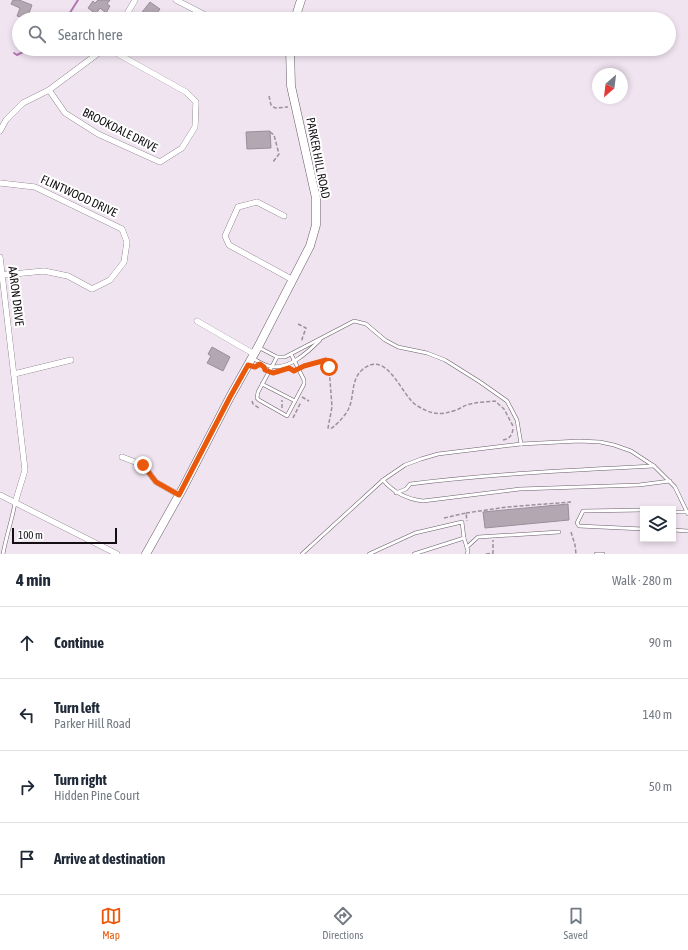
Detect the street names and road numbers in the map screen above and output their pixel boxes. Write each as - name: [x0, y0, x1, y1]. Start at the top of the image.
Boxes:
- street label: BROOKDALE DRIVE: [80, 105, 160, 155]
- street label: PARKER HILL ROAD: [303, 116, 333, 200]
- street label: FLINTWOOD DRIVE: [39, 172, 119, 220]
- street label: AARON DRIVE: [5, 265, 27, 327]

